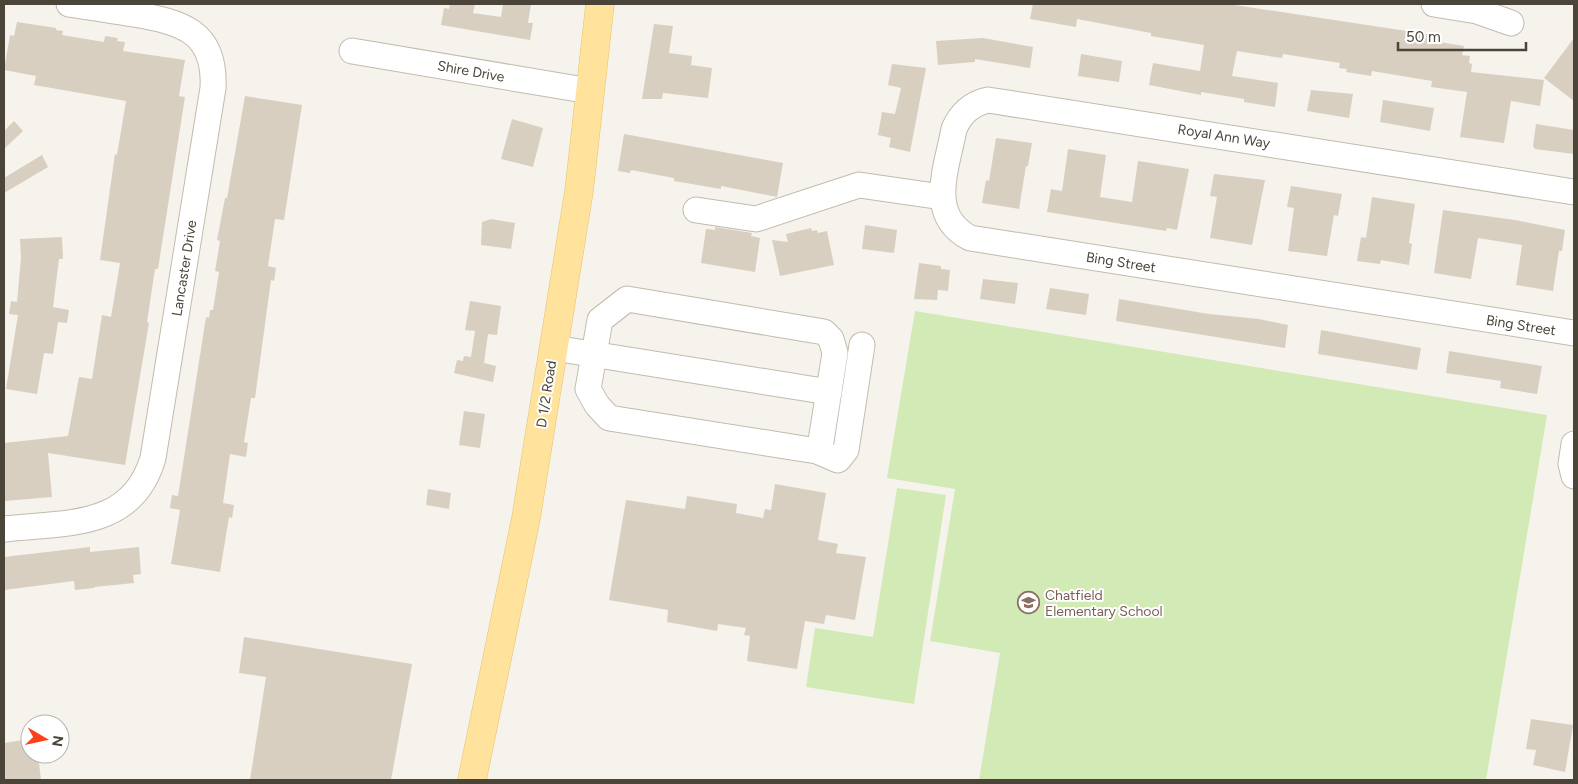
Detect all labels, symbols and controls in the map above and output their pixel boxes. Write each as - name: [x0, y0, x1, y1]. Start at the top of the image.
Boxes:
- scale bar: [1398, 20, 1526, 52]
- text: 50 m: [1406, 28, 1441, 46]
- street label: Shire Drive: [436, 57, 506, 86]
- street label: Royal Ann Way: [1176, 121, 1272, 152]
- street label: Lancaster Drive: [169, 219, 201, 317]
- street label: Bing Street: [1085, 249, 1157, 276]
- street label: Bing Street: [1485, 312, 1557, 339]
- street label: D 1/2 Road: [533, 359, 560, 429]
- place label: Chatfield Elementary School: [1045, 587, 1163, 620]
- school or university icon: Chatfield Elementary School: [1017, 591, 1041, 615]
- north arrow: [20, 714, 70, 764]
- text: N: [48, 734, 67, 748]

